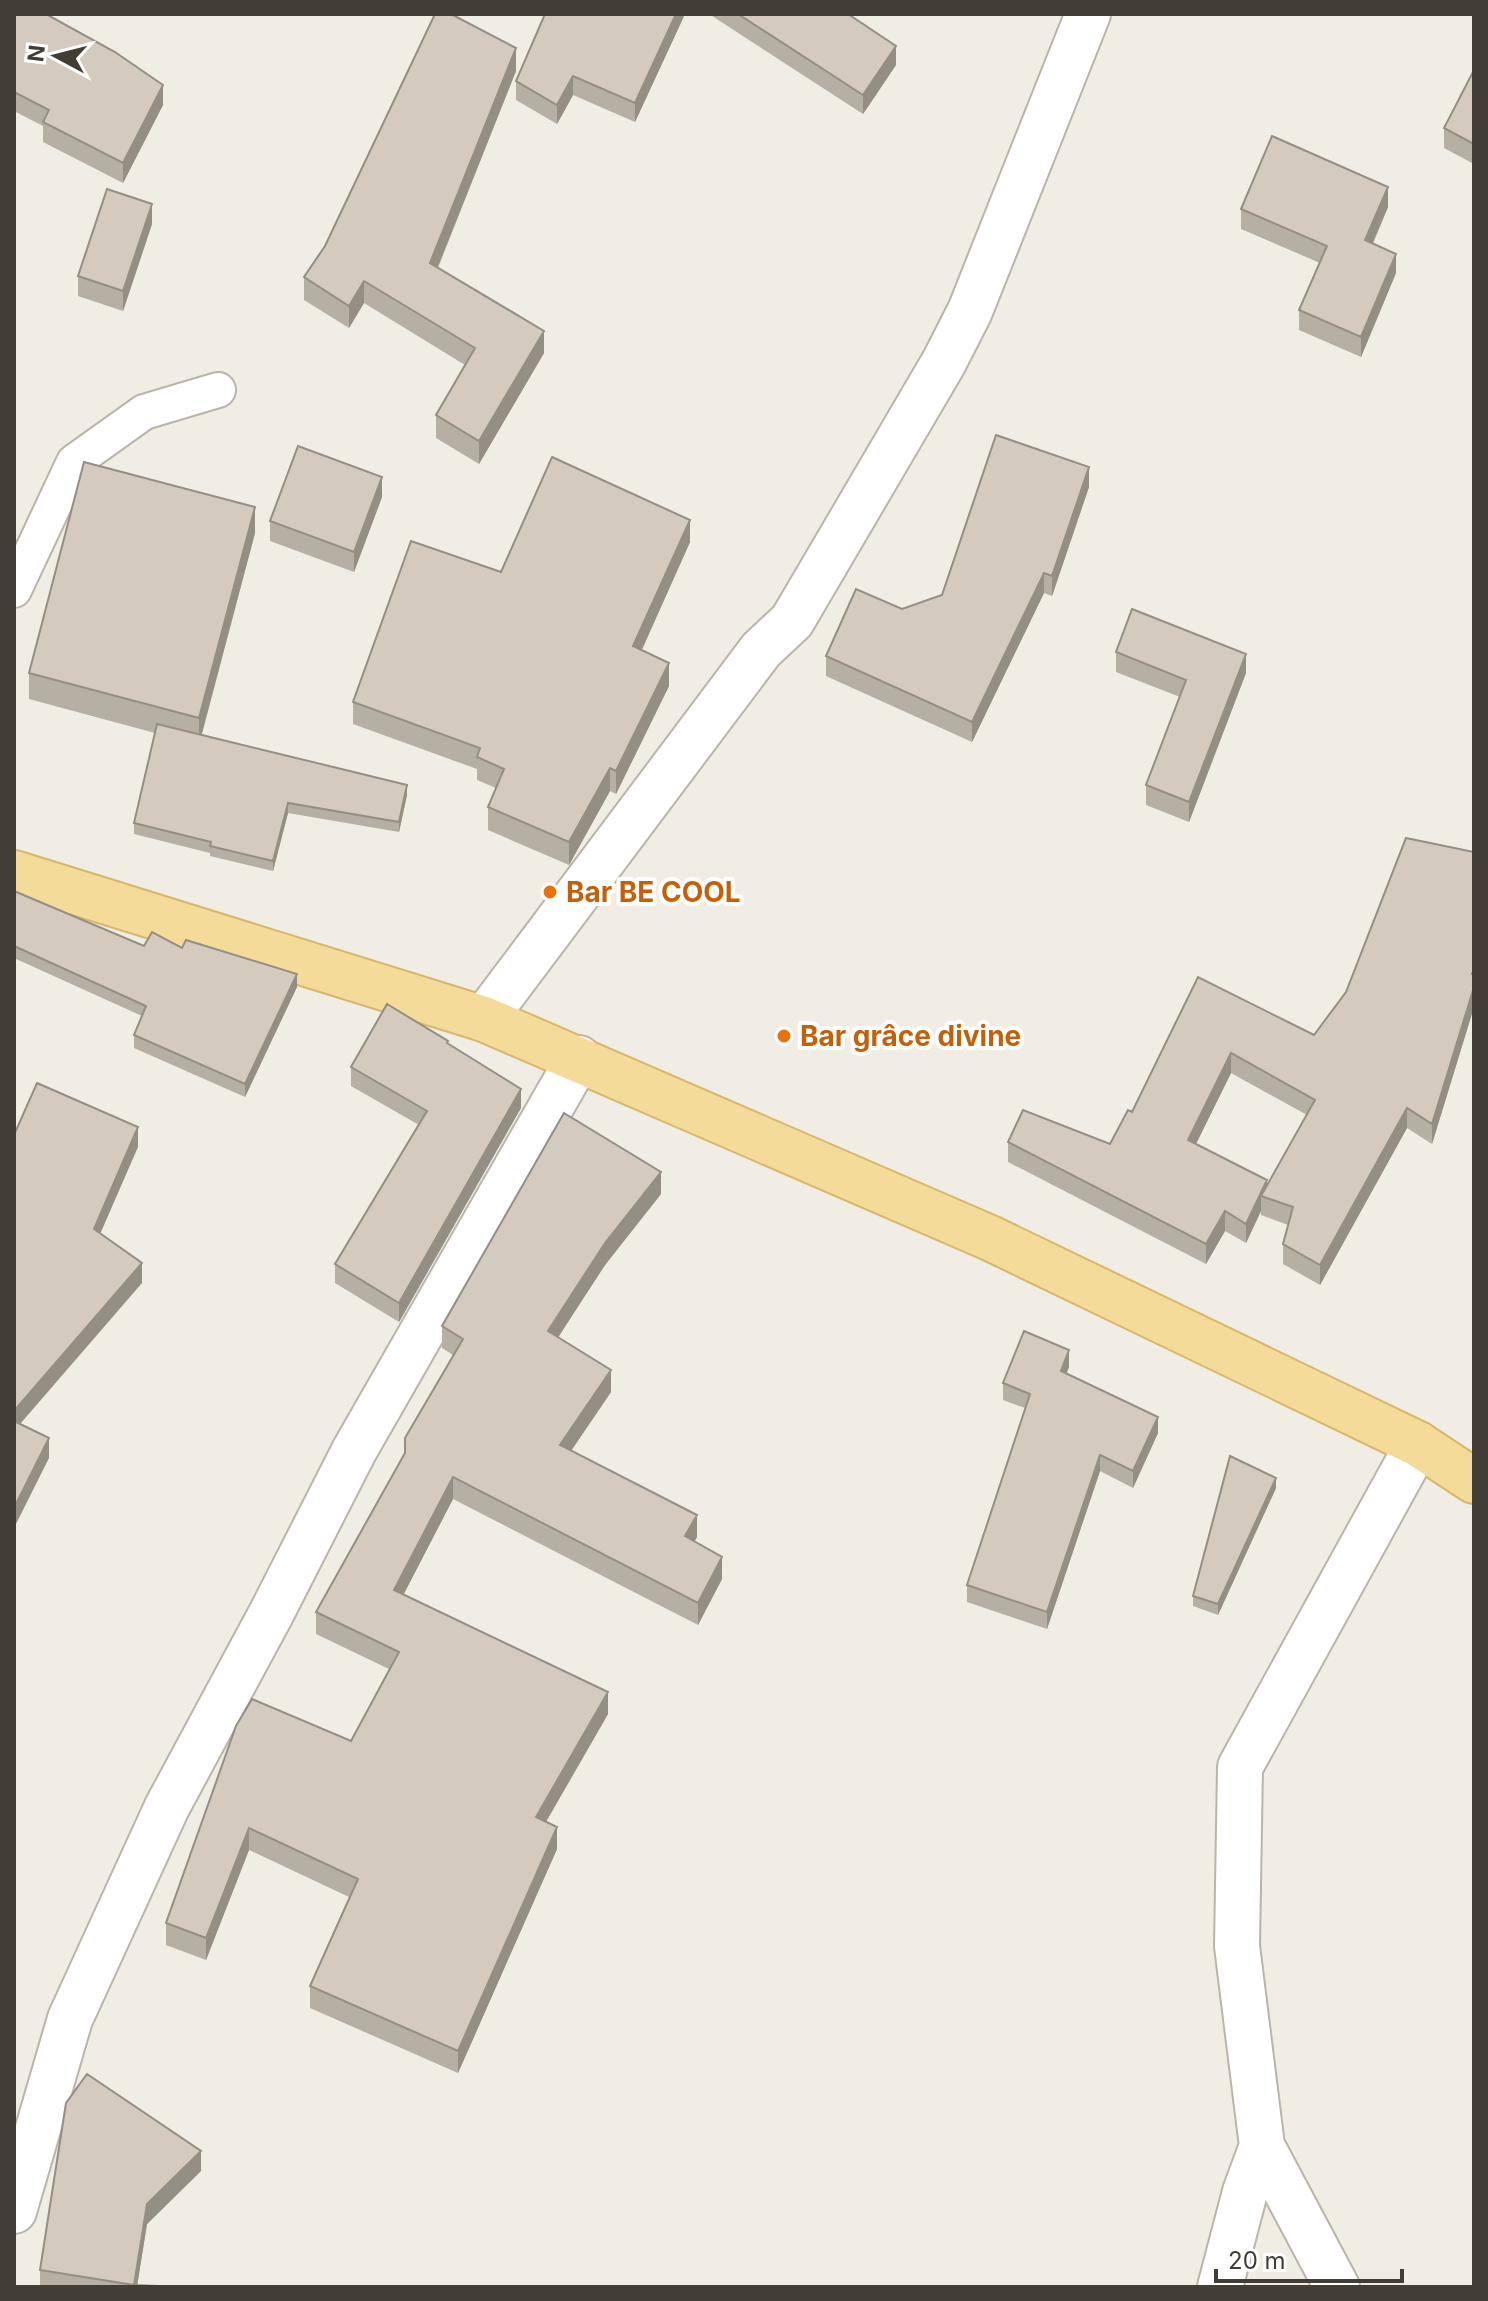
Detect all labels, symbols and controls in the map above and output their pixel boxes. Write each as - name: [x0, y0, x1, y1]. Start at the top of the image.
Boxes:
- north arrow: [16, 16, 96, 96]
- text: N: [22, 44, 50, 63]
- place label: Bar BE COOL: [566, 875, 741, 909]
- marker: Bar BE COOL: [541, 883, 559, 901]
- place label: Bar grâce divine: [800, 1019, 1021, 1053]
- marker: Bar grâce divine: [775, 1027, 793, 1045]
- scale bar: [1216, 2233, 1402, 2283]
- text: 20 m: [1228, 2246, 1286, 2275]

